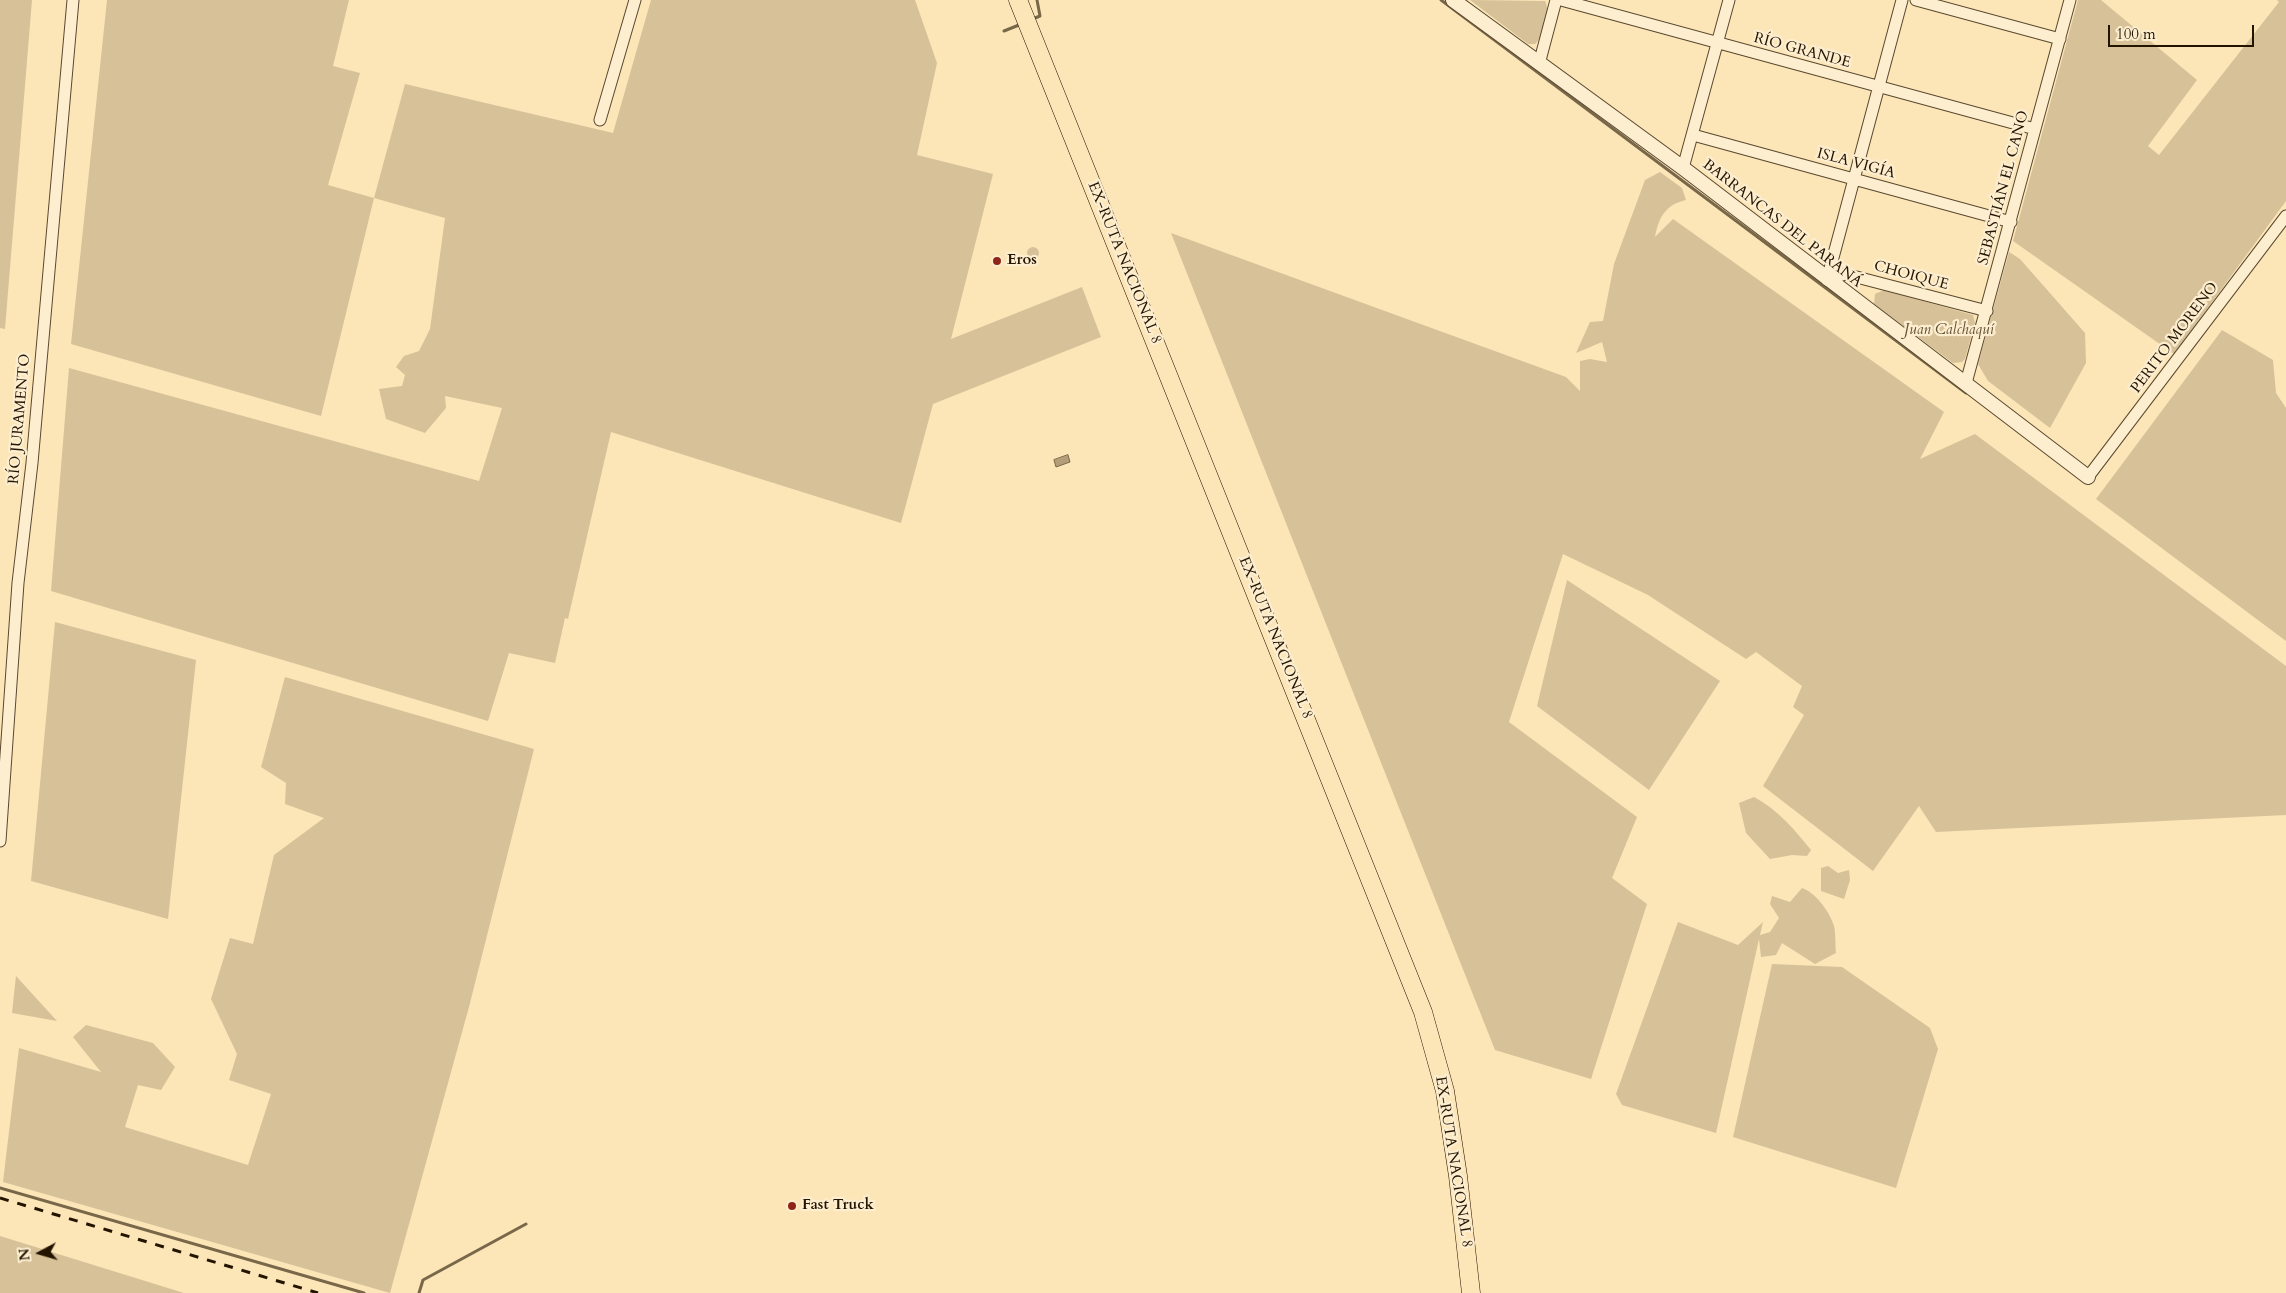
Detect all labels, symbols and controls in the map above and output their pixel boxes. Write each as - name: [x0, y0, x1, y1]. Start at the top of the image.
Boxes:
- scale bar: [2111, 15, 2257, 47]
- text: 100 m: [2116, 24, 2156, 44]
- street label: RÍO GRANDE: [1752, 29, 1852, 73]
- street label: SEBASTIÁN EL CANO: [1975, 109, 2033, 267]
- street label: ISLA VIGÍA: [1815, 145, 1897, 183]
- street label: BARRANCAS DEL PARANÁ: [1699, 156, 1865, 292]
- street label: EX-RUTA NACIONAL 8: [1083, 179, 1165, 347]
- place label: Eros: [1007, 252, 1037, 270]
- marker: Eros: [991, 255, 1003, 267]
- street label: CHOIQUE: [1872, 257, 1950, 295]
- street label: PERITO MORENO: [2127, 279, 2223, 397]
- park label: Juan Calchaquí: [1904, 322, 1994, 340]
- street label: RÍO JURAMENTO: [5, 353, 35, 485]
- street label: EX-RUTA NACIONAL 8: [1234, 554, 1316, 722]
- street label: EX-RUTA NACIONAL 8: [1431, 1075, 1475, 1249]
- place label: Fast Truck: [802, 1197, 874, 1215]
- marker: Fast Truck: [786, 1200, 798, 1212]
- north arrow: [15, 1228, 65, 1278]
- text: N: [15, 1248, 35, 1262]

